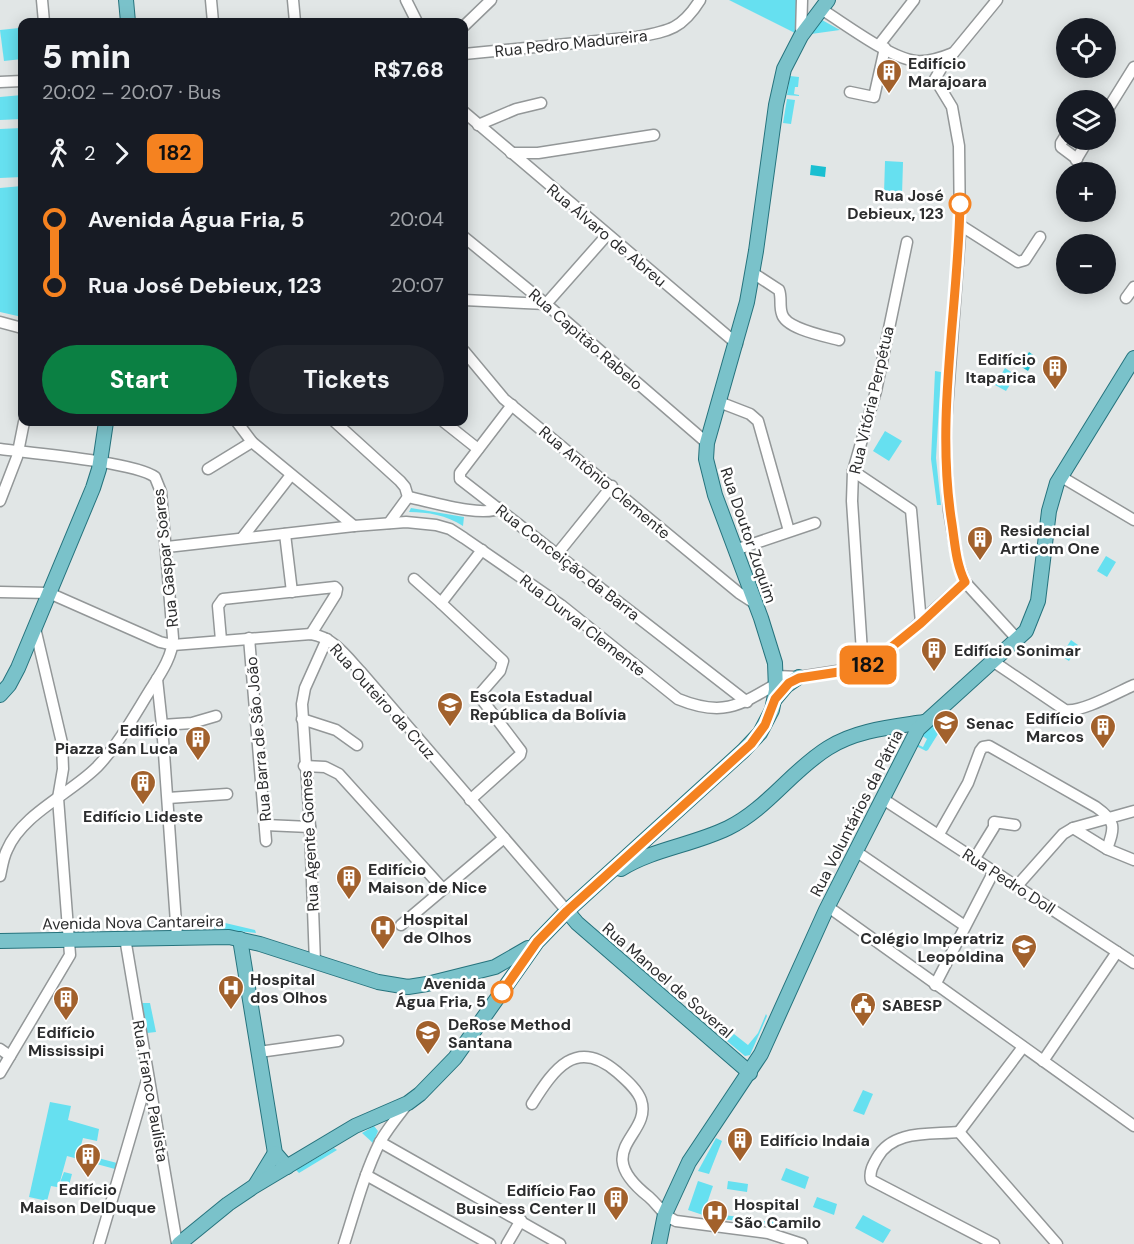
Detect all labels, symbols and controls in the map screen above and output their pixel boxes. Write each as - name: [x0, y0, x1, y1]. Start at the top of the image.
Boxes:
- map controls: [1056, 18, 1116, 294]
- button: locate: [1056, 18, 1116, 78]
- street label: Rua Pedro Madureira: [494, 25, 648, 62]
- text: 5 min: [42, 35, 131, 78]
- place label: Edifício Marajoara: [908, 53, 987, 92]
- text: R$7.68: [374, 55, 444, 84]
- building icon: Edifício Marajoara: [874, 57, 904, 95]
- text: 20:02 – 20:07 · Bus: [42, 79, 221, 105]
- button: layers: [1056, 90, 1116, 150]
- icon: walk: [42, 137, 75, 170]
- icon: forward: [105, 137, 138, 170]
- text: 182: [159, 139, 191, 167]
- text: 2: [84, 140, 96, 166]
- button: +: [1056, 162, 1116, 222]
- street label: Rua Álvaro de Abreu: [543, 179, 671, 292]
- place label: Rua José Debieux, 123: [847, 185, 944, 224]
- marker: Rua José Debieux, 123: [949, 193, 971, 215]
- text: Avenida Água Fria, 5: [88, 205, 304, 234]
- text: 20:04: [389, 206, 444, 232]
- button: −: [1056, 234, 1116, 294]
- text: Rua José Debieux, 123: [88, 271, 322, 300]
- text: 20:07: [391, 272, 444, 298]
- street label: Rua Capitão Rabelo: [524, 284, 647, 395]
- street label: Rua Vitória Perpétua: [844, 324, 899, 476]
- button: Start: [42, 345, 237, 414]
- button: Tickets: [249, 345, 444, 414]
- place label: Edifício Itaparica: [965, 349, 1036, 388]
- building icon: Edifício Itaparica: [1040, 353, 1070, 391]
- street label: Rua Antônio Clemente: [535, 421, 675, 544]
- street label: Rua Doutor Zuquim: [715, 465, 782, 606]
- street label: Rua Gaspar Soares: [148, 487, 183, 628]
- street label: Rua Conceição da Barra: [491, 500, 644, 625]
- place label: Residencial Articom One: [1000, 520, 1100, 559]
- building icon: Residencial Articom One: [965, 524, 995, 562]
- street label: Rua Durval Clemente: [516, 570, 650, 681]
- building icon: Edifício Sonimar: [919, 635, 949, 673]
- street label: Rua Outeiro da Cruz: [325, 639, 440, 764]
- place label: Edifício Sonimar: [954, 640, 1081, 661]
- line badge: 182: [834, 646, 902, 684]
- text: 182: [852, 651, 884, 679]
- street label: Rua Barra de São João: [241, 656, 276, 822]
- place label: Escola Estadual República da Bolívia: [470, 686, 627, 725]
- school or university icon: Escola Estadual República da Bolívia: [435, 690, 465, 728]
- school or university icon: Senac: [931, 708, 961, 746]
- place label: Edifício Marcos: [1026, 708, 1084, 747]
- building icon: Edifício Marcos: [1088, 712, 1118, 750]
- place label: Senac: [966, 713, 1014, 734]
- place label: Edifício Piazza San Luca: [55, 720, 178, 759]
- building icon: Edifício Piazza San Luca: [183, 724, 213, 762]
- street label: Rua Voluntários da Pátria: [805, 726, 908, 900]
- building icon: Edifício Lideste: [128, 768, 158, 806]
- street label: Rua Agente Gomes: [295, 770, 324, 912]
- place label: Edifício Lideste: [83, 806, 203, 827]
- street label: Rua Pedro Doll: [958, 844, 1059, 919]
- place label: Edifício Maison de Nice: [368, 859, 487, 898]
- building icon: Edifício Maison de Nice: [334, 863, 364, 901]
- place label: Hospital de Olhos: [403, 909, 472, 948]
- street label: Avenida Nova Cantareira: [42, 910, 224, 935]
- hospital icon: Hospital de Olhos: [368, 913, 398, 951]
- street label: Rua Manoel de Soveral: [598, 918, 737, 1043]
- place label: Colégio Imperatriz Leopoldina: [860, 928, 1004, 967]
- school or university icon: Colégio Imperatriz Leopoldina: [1009, 932, 1039, 970]
- place label: Hospital dos Olhos: [250, 969, 328, 1008]
- hospital icon: Hospital dos Olhos: [216, 973, 246, 1011]
- place label: Avenida Água Fria, 5: [395, 973, 486, 1012]
- marker: Avenida Água Fria, 5: [491, 981, 513, 1003]
- building icon: Edifício Mississipi: [51, 984, 81, 1022]
- public building icon: SABESP: [848, 990, 878, 1028]
- place label: SABESP: [882, 995, 942, 1016]
- place label: DeRose Method Santana: [448, 1014, 571, 1053]
- street label: Rua Franco Paulista: [128, 1018, 173, 1164]
- school or university icon: DeRose Method Santana: [413, 1018, 443, 1056]
- place label: Edifício Mississipi: [28, 1022, 104, 1061]
- building icon: Edifício Indaia: [725, 1125, 755, 1163]
- place label: Edifício Indaia: [760, 1130, 870, 1151]
- building icon: Edifício Maison DelDuque: [73, 1141, 103, 1179]
- place label: Edifício Maison DelDuque: [20, 1179, 156, 1218]
- place label: Edifício Fao Business Center II: [456, 1180, 596, 1219]
- building icon: Edifício Fao Business Center II: [601, 1184, 631, 1222]
- place label: Hospital São Camilo: [734, 1194, 821, 1233]
- hospital icon: Hospital São Camilo: [700, 1198, 730, 1236]

